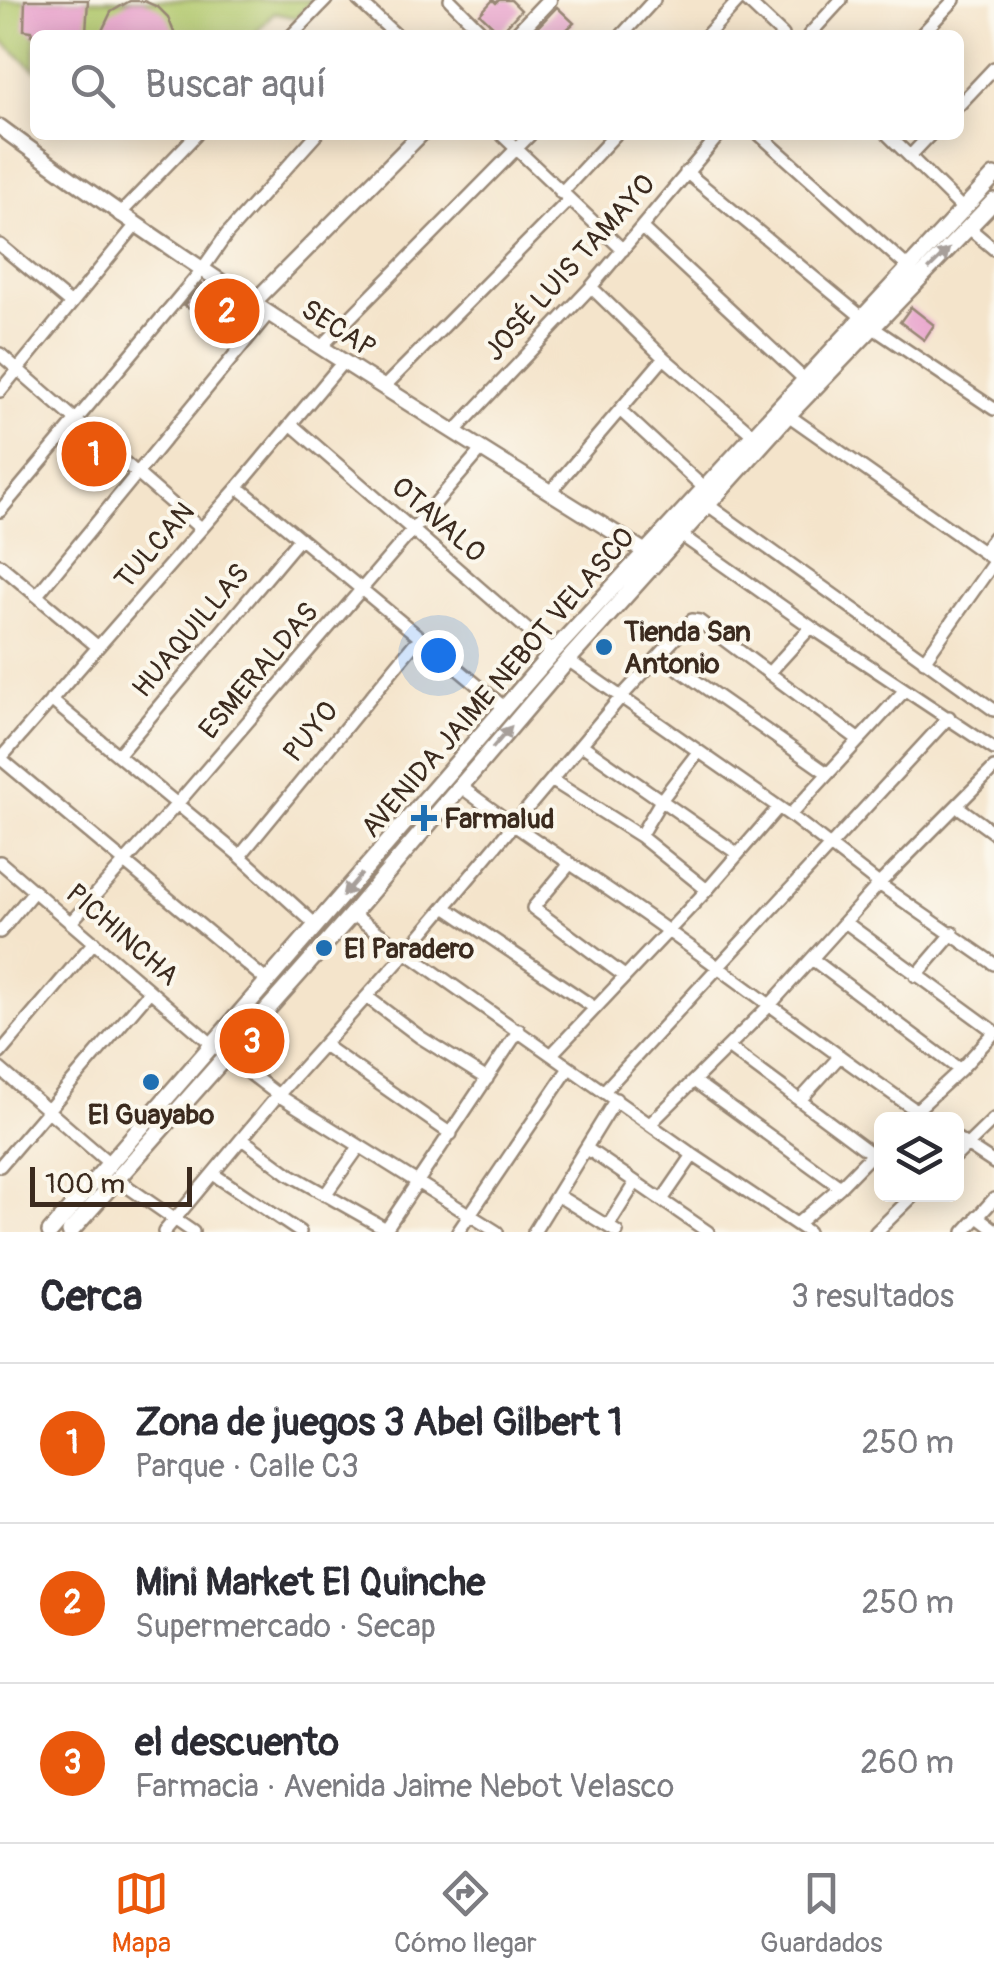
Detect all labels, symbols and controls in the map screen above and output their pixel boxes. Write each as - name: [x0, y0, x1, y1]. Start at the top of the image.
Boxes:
- search box: [30, 30, 964, 140]
- icon: search: [65, 58, 120, 113]
- text: Buscar aquí: [145, 61, 327, 109]
- street label: JOSÉ LUIS TAMAYO: [477, 167, 663, 369]
- one-way arrow: [926, 248, 950, 271]
- pin: 2: [194, 274, 260, 348]
- street label: SECAP: [294, 292, 382, 366]
- pin: 1: [62, 416, 126, 492]
- street label: OTAVALO: [384, 470, 492, 571]
- street label: TULCAN: [108, 495, 203, 597]
- street label: AVENIDA JAIME NEBOT VELASCO: [354, 521, 642, 845]
- street label: HUAQUILLAS: [125, 557, 257, 705]
- street label: ESMERALDAS: [192, 595, 326, 747]
- place label: Tienda San Antonio: [623, 615, 751, 682]
- your location: [413, 630, 464, 681]
- marker: Tienda San Antonio: [593, 636, 615, 658]
- street label: PUYO: [276, 694, 346, 769]
- one-way arrow: [491, 724, 513, 749]
- place label: Farmalud: [444, 802, 555, 837]
- marker: Farmalud: [413, 807, 435, 829]
- one-way arrow: [342, 873, 364, 898]
- street label: PICHINCHA: [58, 877, 186, 994]
- place label: El Paradero: [344, 932, 474, 967]
- marker: El Paradero: [313, 937, 335, 959]
- pin: 3: [220, 1004, 284, 1078]
- marker: El Guayabo: [140, 1071, 162, 1093]
- place label: El Guayabo: [88, 1098, 214, 1133]
- map controls: [874, 1112, 964, 1202]
- button: layers: [874, 1112, 964, 1202]
- scale bar: [30, 1162, 192, 1206]
- text: 100 m: [45, 1167, 125, 1202]
- text: Cerca: [40, 1271, 142, 1323]
- text: 3 resultados: [791, 1277, 954, 1317]
- text: Zona de juegos 3 Abel Gilbert 1: [135, 1399, 623, 1447]
- text: 1: [66, 1423, 79, 1463]
- text: 250 m: [862, 1423, 954, 1463]
- text: Parque · Calle C3: [135, 1447, 359, 1487]
- text: Mini Market El Quinche: [135, 1559, 485, 1607]
- text: 2: [64, 1583, 81, 1623]
- text: 250 m: [862, 1583, 954, 1623]
- text: Supermercado · Secap: [135, 1607, 436, 1647]
- text: el descuento: [135, 1719, 339, 1767]
- text: 3: [64, 1743, 81, 1783]
- text: 260 m: [860, 1743, 954, 1783]
- text: Farmacia · Avenida Jaime Nebot Velasco: [135, 1767, 674, 1807]
- tab: Mapa: [112, 1866, 171, 1961]
- tab: Cómo llegar: [394, 1866, 537, 1961]
- tab: Guardados: [760, 1866, 882, 1961]

